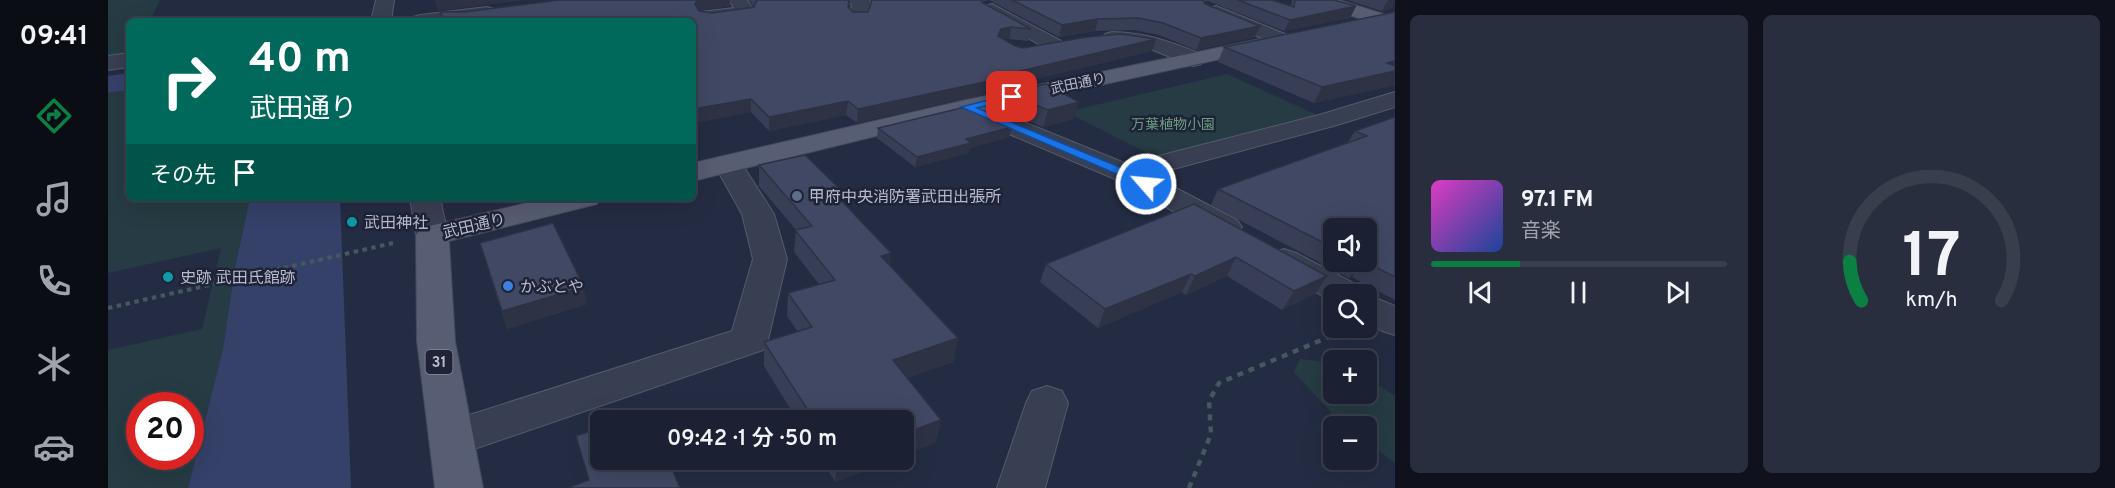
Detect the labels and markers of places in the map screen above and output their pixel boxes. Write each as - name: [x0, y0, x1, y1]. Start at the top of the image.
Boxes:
- pin: [986, 71, 1037, 122]
- place label: 甲府中央消防署武田出張所: [809, 188, 1001, 208]
- marker: 甲府中央消防署武田出張所: [790, 189, 804, 203]
- place label: 武田神社: [364, 214, 428, 234]
- marker: 武田神社: [345, 215, 359, 229]
- place label: 史跡 武田氏館跡: [180, 269, 296, 289]
- marker: 史跡 武田氏館跡: [161, 270, 175, 284]
- place label: かぶとや: [520, 278, 584, 298]
- marker: かぶとや: [501, 279, 515, 293]

